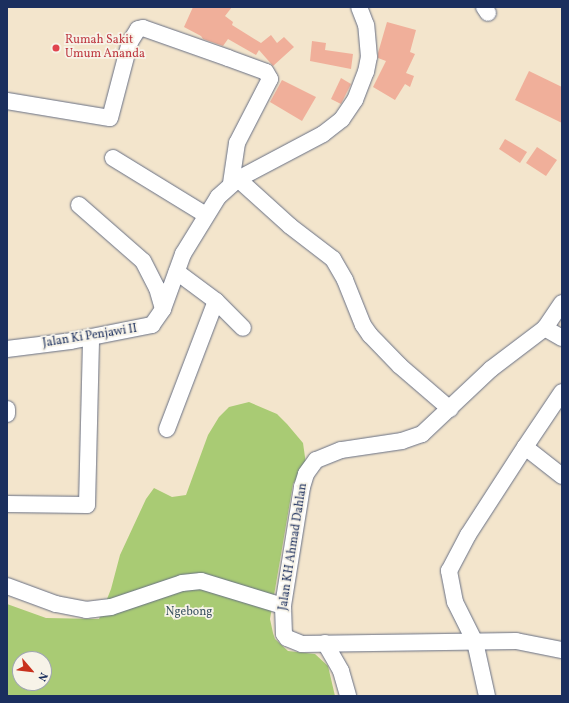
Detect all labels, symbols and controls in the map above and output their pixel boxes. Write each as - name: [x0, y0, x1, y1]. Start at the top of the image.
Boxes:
- place label: Rumah Sakit Umum Ananda: [65, 34, 145, 62]
- marker: Rumah Sakit Umum Ananda: [50, 42, 62, 54]
- street label: Jalan Ki Penjawi II: [42, 322, 138, 352]
- street label: Jalan KH Ahmad Dahlan: [277, 482, 311, 612]
- park label: Ngebong: [166, 606, 212, 620]
- north arrow: [12, 651, 52, 691]
- text: N: [34, 669, 51, 683]

